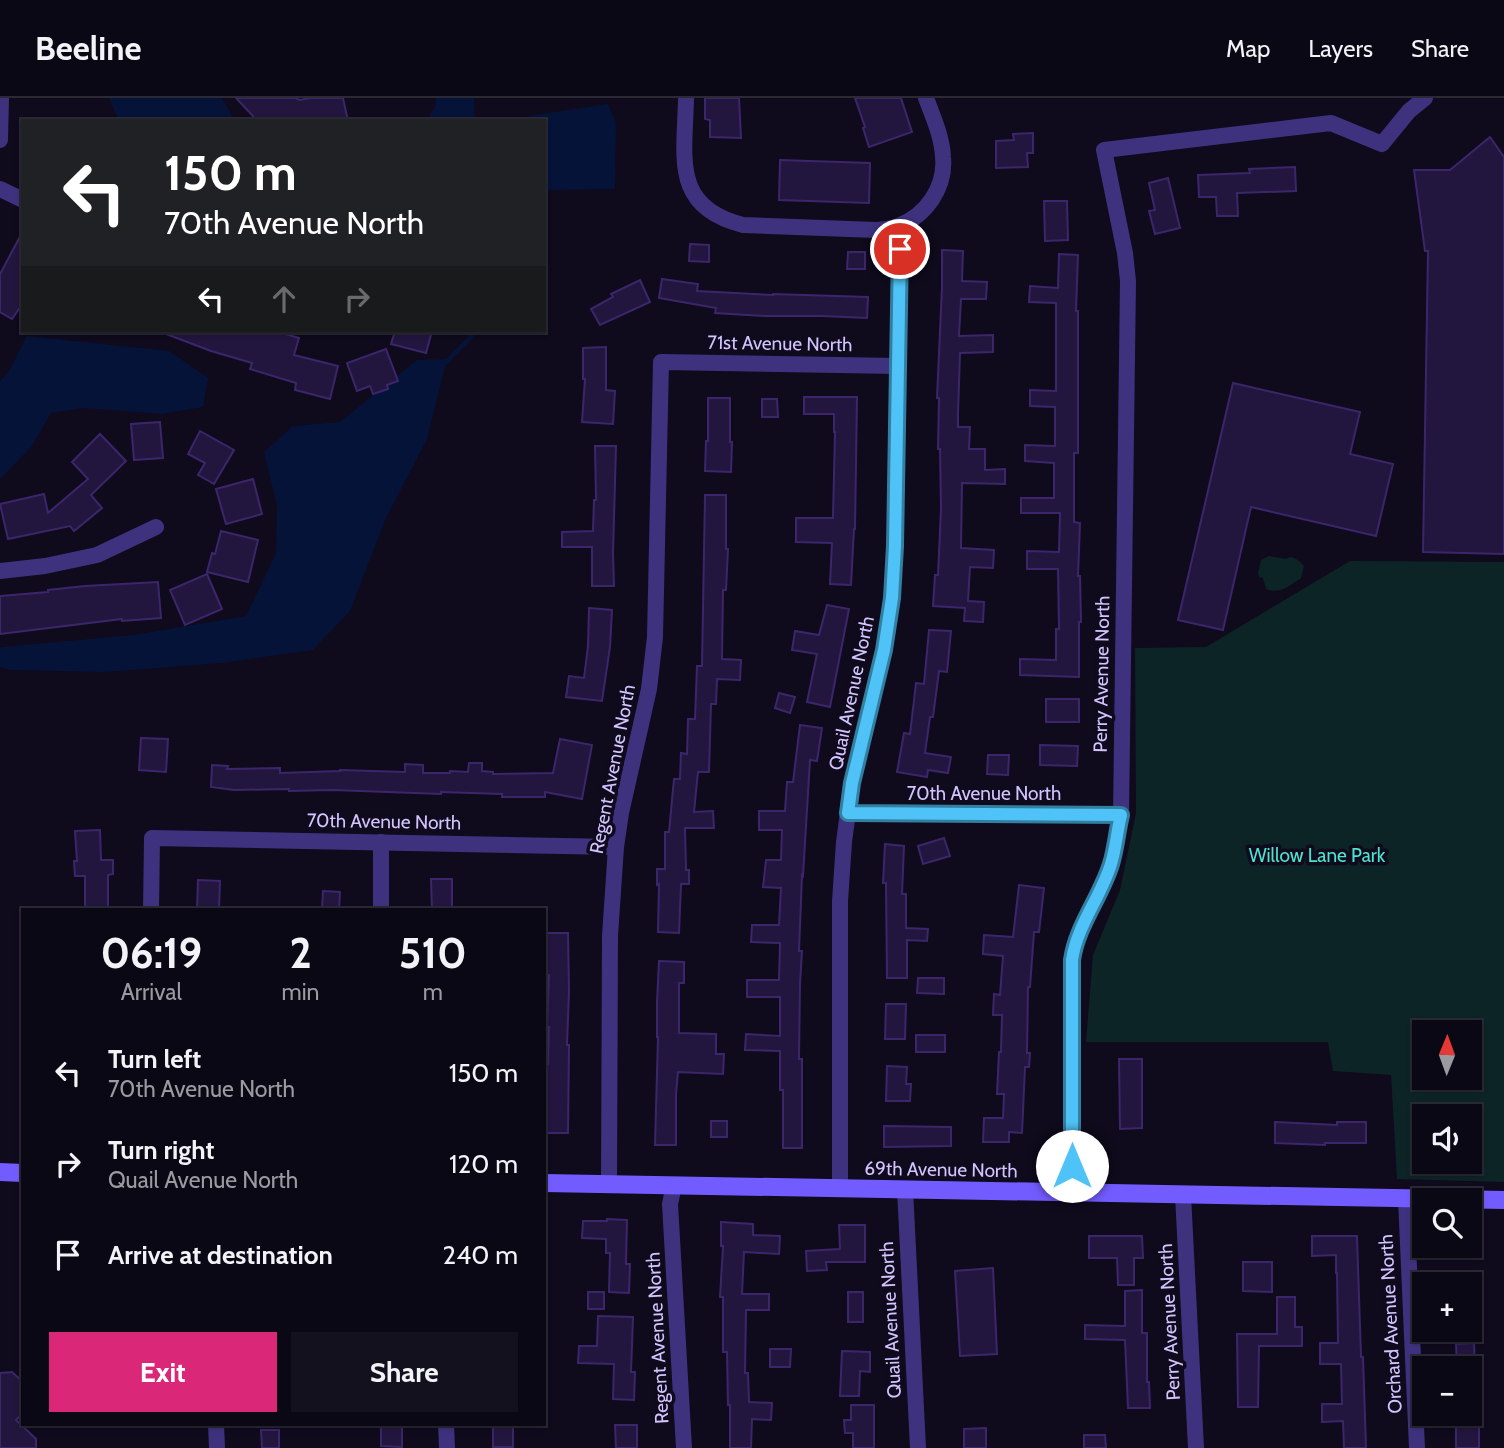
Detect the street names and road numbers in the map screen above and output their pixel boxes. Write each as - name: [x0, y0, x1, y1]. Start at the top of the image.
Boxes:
- street label: 71st Avenue North: [707, 331, 853, 356]
- street label: Perry Avenue North: [1089, 595, 1114, 753]
- street label: Quail Avenue North: [824, 614, 879, 772]
- street label: Regent Avenue North: [585, 683, 640, 856]
- street label: 70th Avenue North: [907, 782, 1061, 805]
- street label: 70th Avenue North: [307, 809, 461, 834]
- street label: 69th Avenue North: [864, 1157, 1018, 1182]
- street label: Orchard Avenue North: [1374, 1234, 1407, 1414]
- street label: Quail Avenue North: [875, 1241, 906, 1399]
- street label: Perry Avenue North: [1154, 1243, 1185, 1401]
- street label: Regent Avenue North: [642, 1252, 673, 1424]

